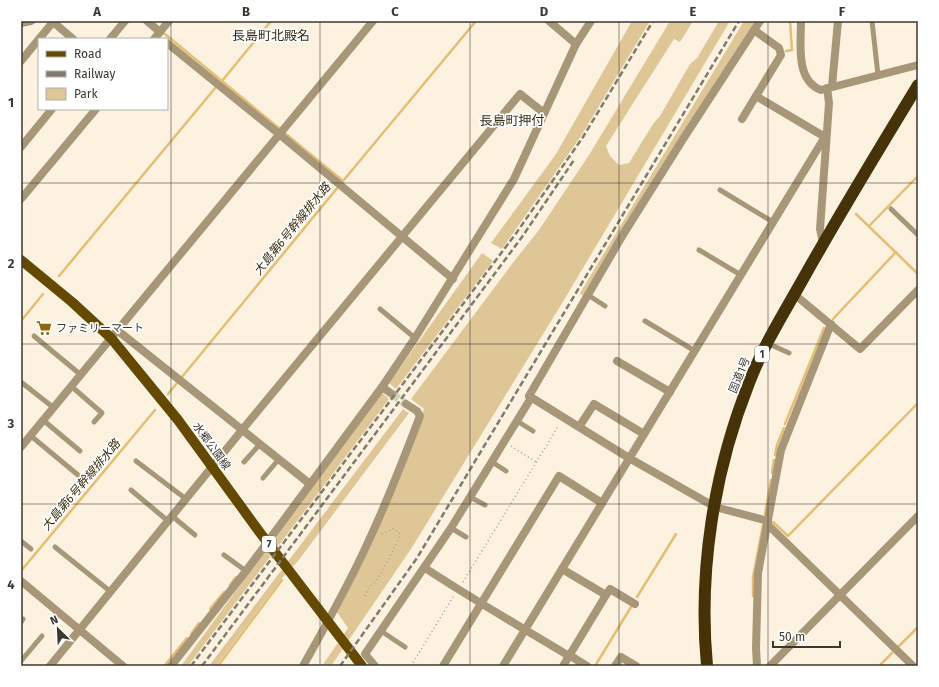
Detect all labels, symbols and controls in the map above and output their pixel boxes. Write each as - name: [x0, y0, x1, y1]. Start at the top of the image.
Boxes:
- text: A: [92, 4, 101, 19]
- text: B: [242, 4, 250, 19]
- text: C: [391, 4, 399, 19]
- text: D: [540, 4, 549, 19]
- text: E: [690, 4, 697, 19]
- text: F: [839, 4, 846, 19]
- district label: 長島町北殿名: [232, 28, 310, 43]
- legend: [38, 38, 168, 110]
- text: Road: [74, 47, 102, 61]
- text: Railway: [74, 67, 115, 81]
- text: Park: [74, 87, 98, 101]
- text: 1: [8, 95, 14, 110]
- district label: 長島町押付: [479, 113, 545, 128]
- water label: 大島第6号幹線排水路: [251, 179, 334, 278]
- text: 2: [8, 256, 15, 271]
- supermarket icon: ファミリーマート: [35, 319, 53, 337]
- place label: ファミリーマート: [56, 322, 144, 335]
- road number: 1: [755, 346, 769, 362]
- street label: 国道1号: [726, 355, 753, 395]
- text: 3: [7, 416, 15, 431]
- street label: 水郷公園線: [190, 420, 233, 472]
- water label: 大島第6号幹線排水路: [39, 436, 124, 533]
- road number: 7: [262, 536, 276, 552]
- text: 4: [7, 577, 15, 592]
- north arrow: [38, 609, 78, 649]
- text: N: [48, 613, 60, 628]
- scale bar: [773, 623, 840, 649]
- text: 50 m: [779, 630, 805, 644]

